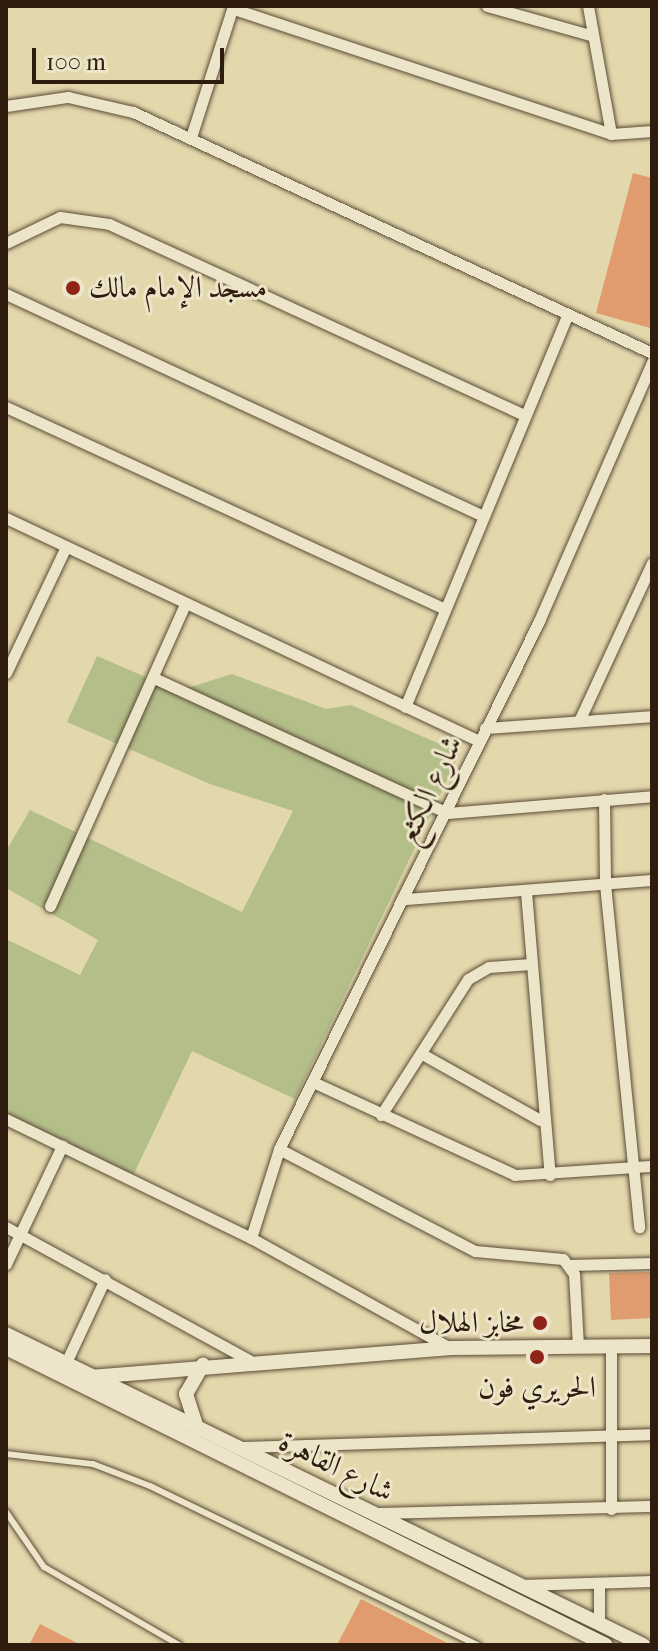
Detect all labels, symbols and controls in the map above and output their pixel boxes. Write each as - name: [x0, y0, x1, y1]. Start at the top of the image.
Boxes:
- scale bar: [36, 32, 228, 82]
- text: 100 m: [46, 48, 106, 76]
- place label: مسجد الإمام مالك: [89, 270, 267, 306]
- marker: مسجد الإمام مالك: [64, 279, 82, 297]
- street label: شارع الكثع: [389, 730, 471, 850]
- place label: مخابز الهلال: [419, 1305, 524, 1341]
- marker: مخابز الهلال: [531, 1314, 549, 1332]
- marker: الحريري فون: [528, 1348, 546, 1366]
- place label: الحريري فون: [478, 1370, 596, 1406]
- street label: شارع القاهرة: [273, 1424, 399, 1510]

